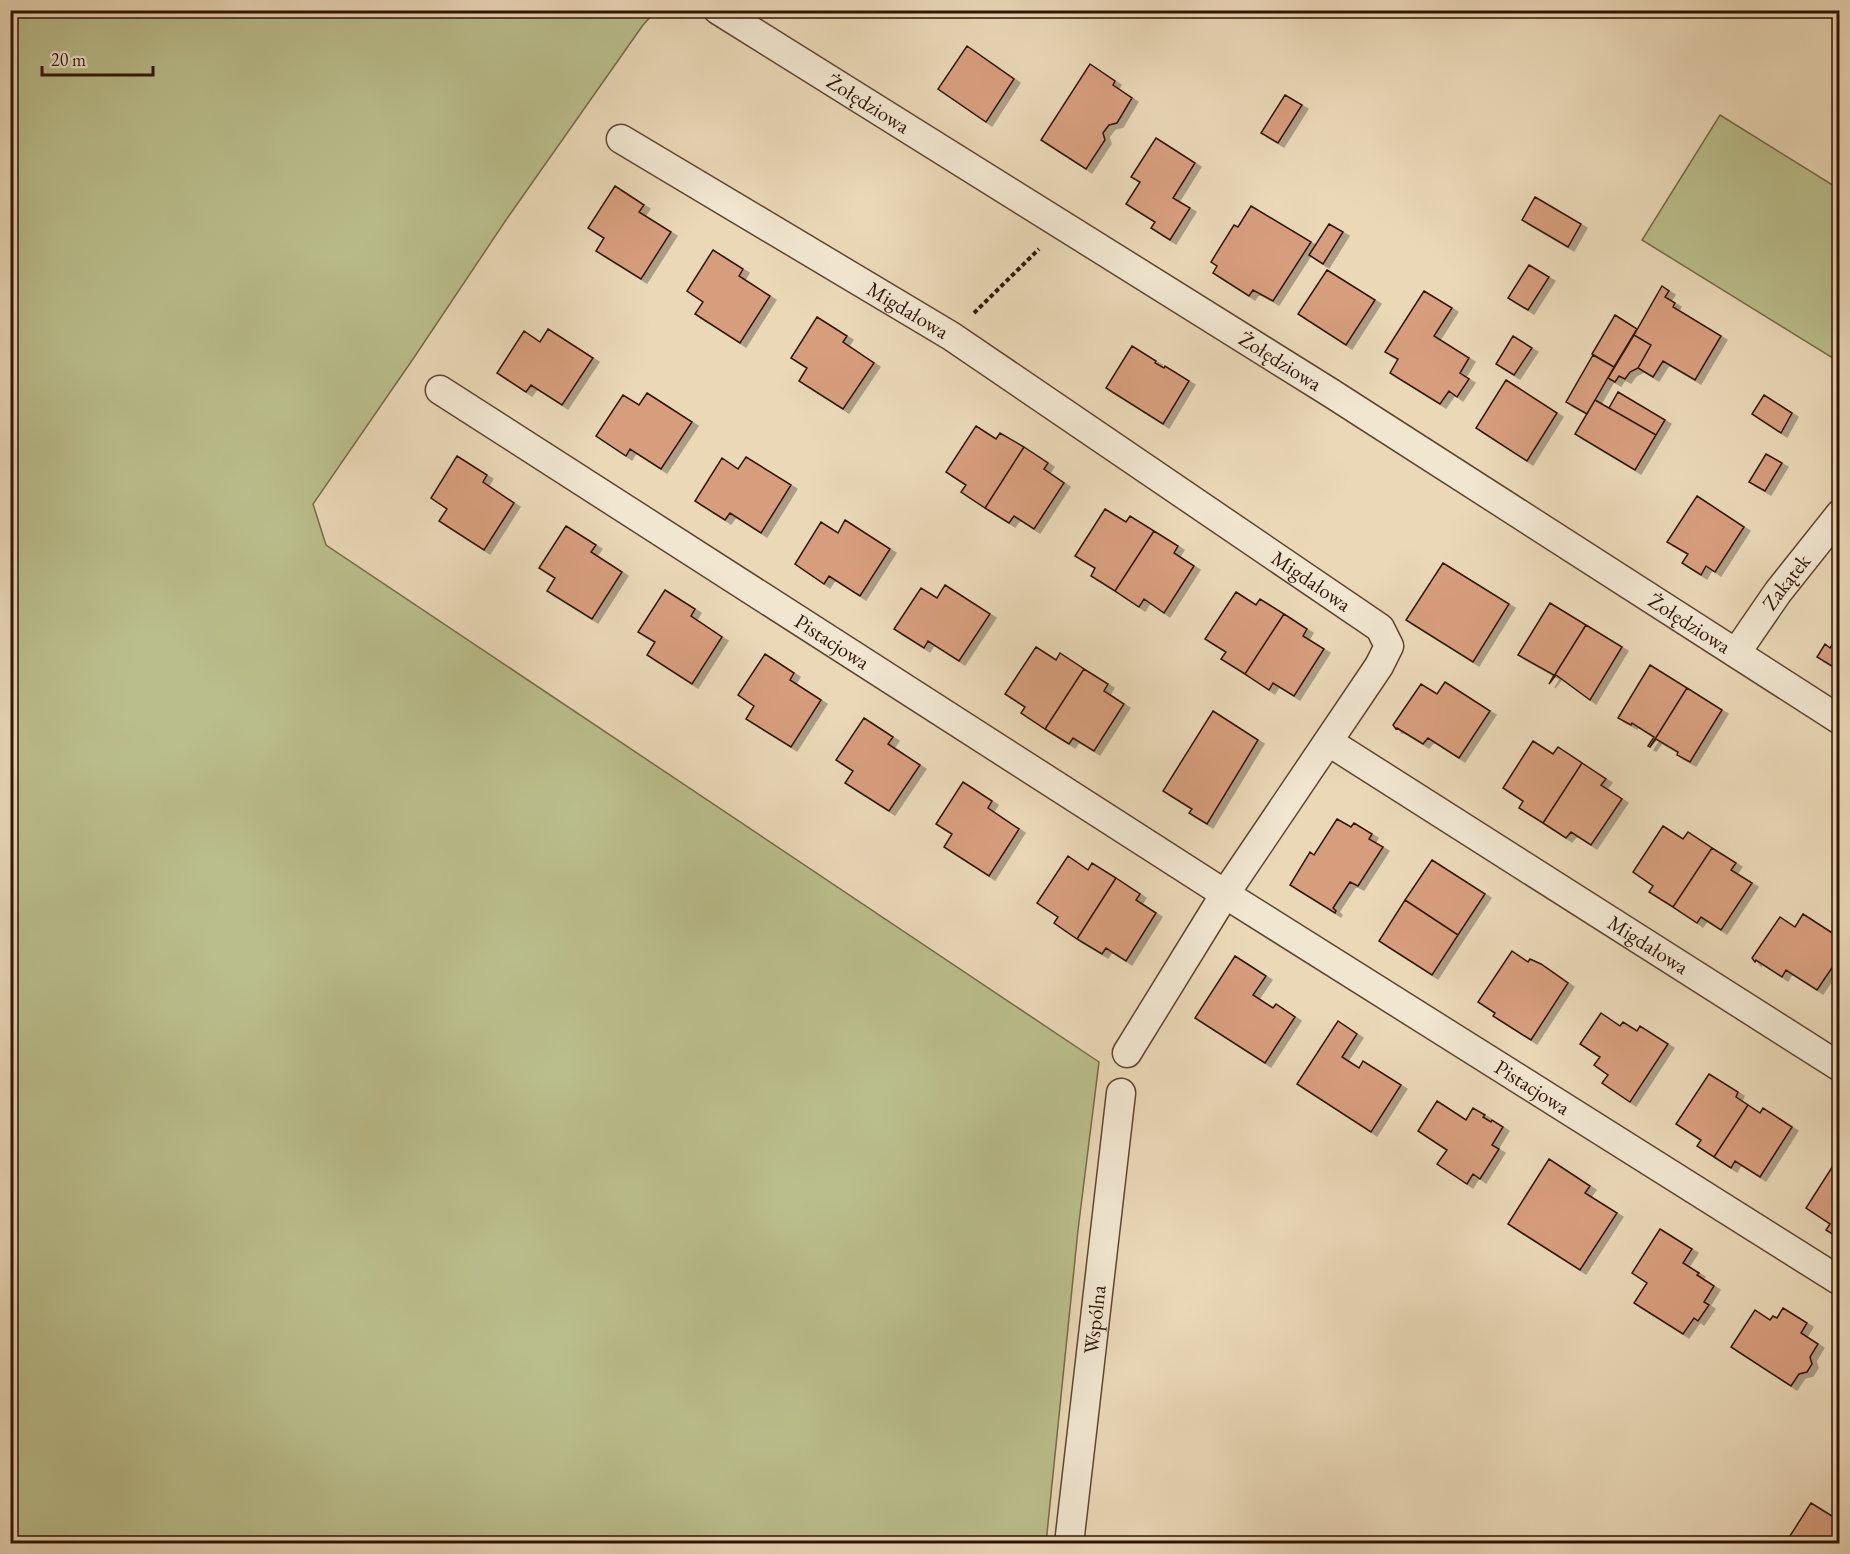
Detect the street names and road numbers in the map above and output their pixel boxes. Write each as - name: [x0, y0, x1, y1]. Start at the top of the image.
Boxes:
- street label: Żołędziowa: [822, 67, 915, 140]
- street label: Migdałowa: [862, 275, 954, 345]
- street label: Żołędziowa: [1234, 325, 1328, 397]
- street label: Migdałowa: [1266, 544, 1357, 618]
- street label: Zakątek: [1756, 547, 1817, 615]
- street label: Żołędziowa: [1644, 587, 1737, 660]
- street label: Pistacjowa: [790, 607, 876, 676]
- street label: Migdałowa: [1603, 909, 1694, 980]
- street label: Pistacjowa: [1490, 1053, 1576, 1121]
- street label: Wspólna: [1077, 1283, 1112, 1355]

